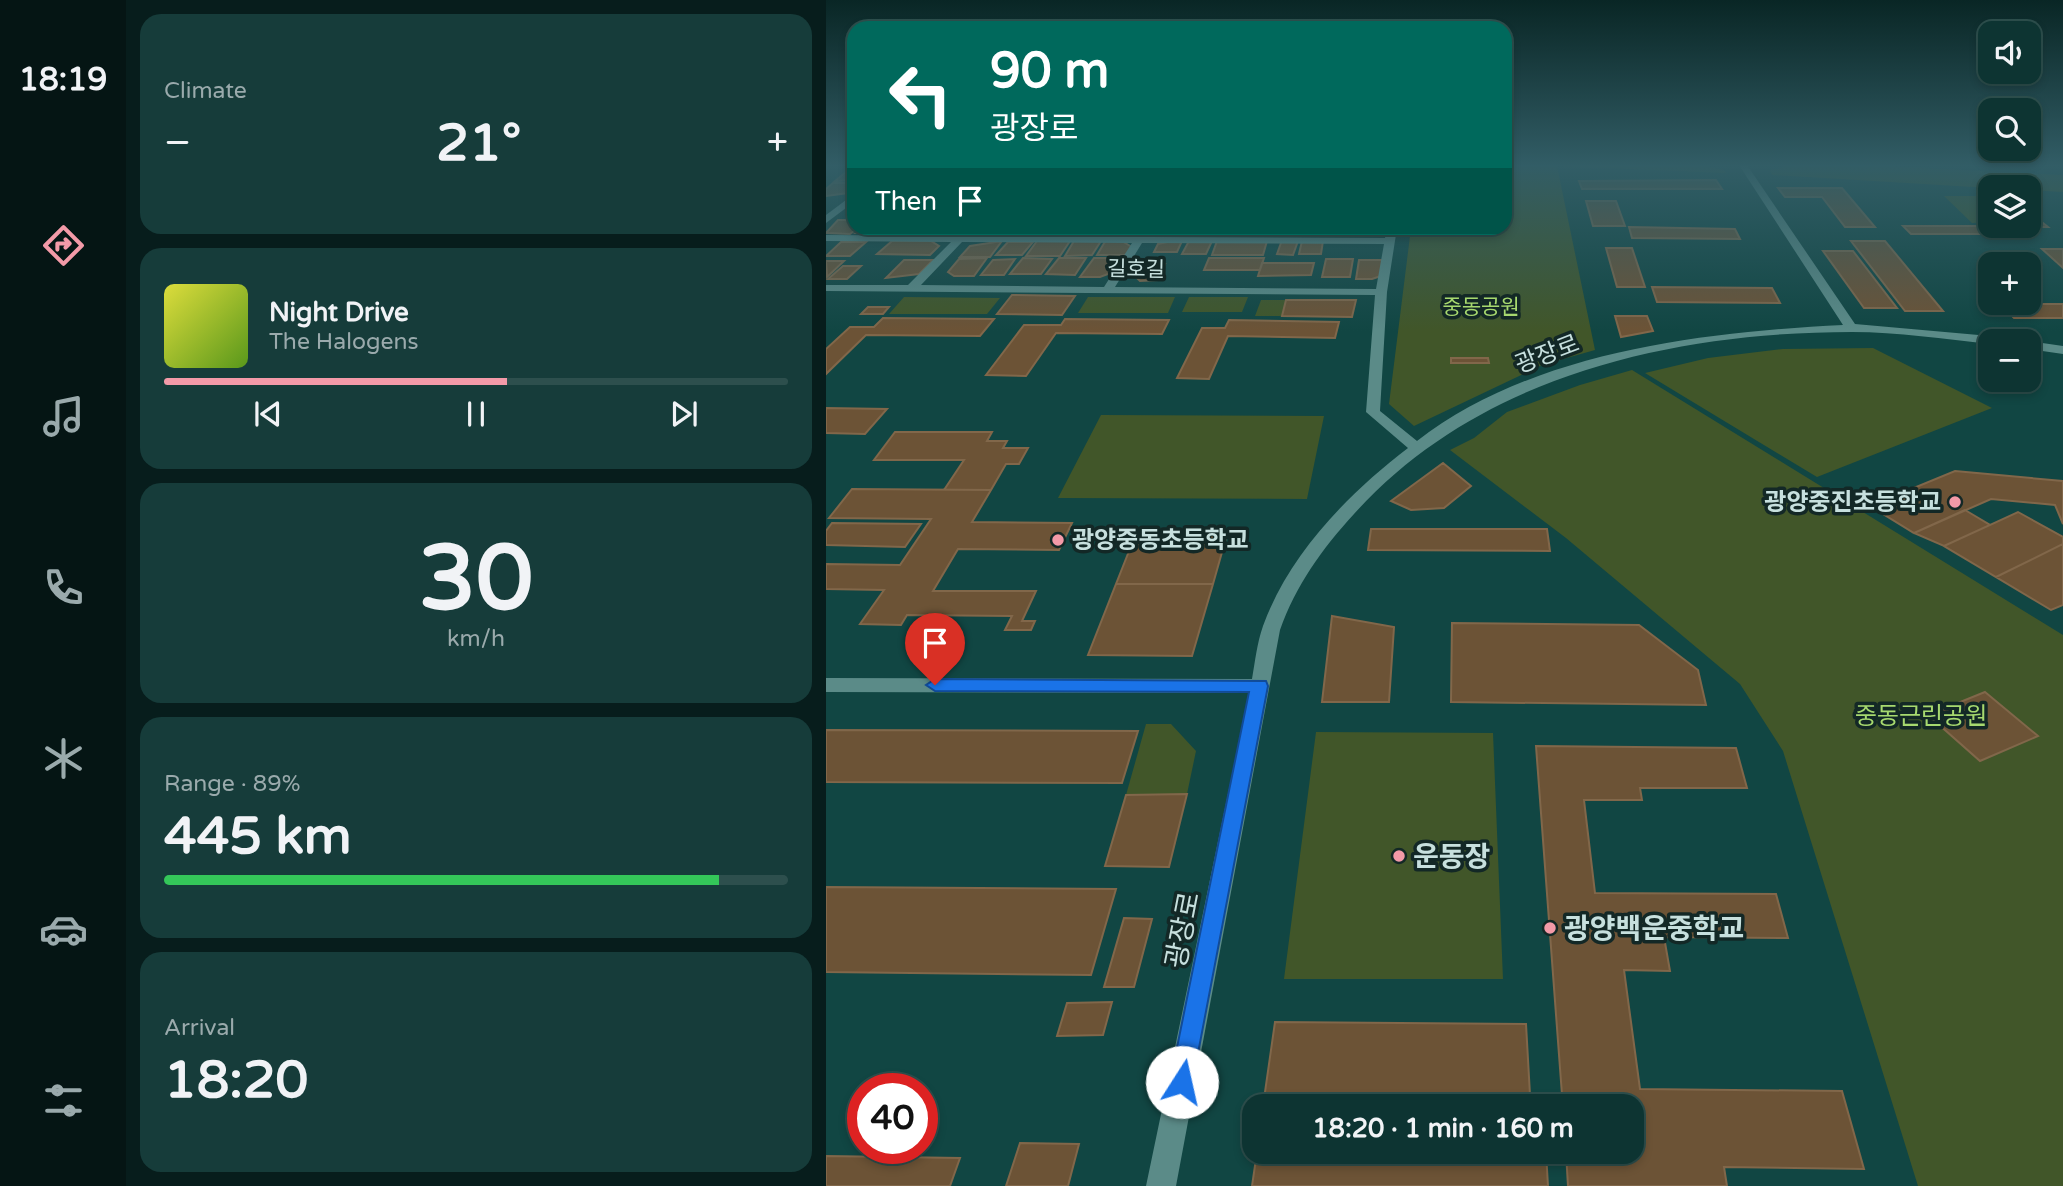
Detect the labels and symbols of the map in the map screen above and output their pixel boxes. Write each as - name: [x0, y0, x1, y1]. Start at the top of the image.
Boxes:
- street label: 길호길: [1107, 256, 1165, 283]
- park label: 중동공원: [1442, 295, 1520, 320]
- street label: 광장로: [1511, 329, 1583, 380]
- place label: 광양중진초등학교: [1764, 488, 1941, 517]
- marker: 광양중진초등학교: [1947, 494, 1963, 510]
- place label: 광양중동초등학교: [1072, 526, 1249, 555]
- marker: 광양중동초등학교: [1050, 532, 1066, 548]
- pin: [905, 613, 965, 685]
- park label: 중동근린공원: [1855, 702, 1987, 731]
- place label: 운동장: [1413, 840, 1490, 874]
- marker: 운동장: [1391, 848, 1407, 864]
- street label: 광장로: [1159, 889, 1207, 971]
- place label: 광양백운중학교: [1564, 912, 1744, 946]
- marker: 광양백운중학교: [1542, 920, 1558, 936]
- position arrow: [1145, 1045, 1219, 1119]
- speed limit sign: 40: [847, 1073, 938, 1164]

